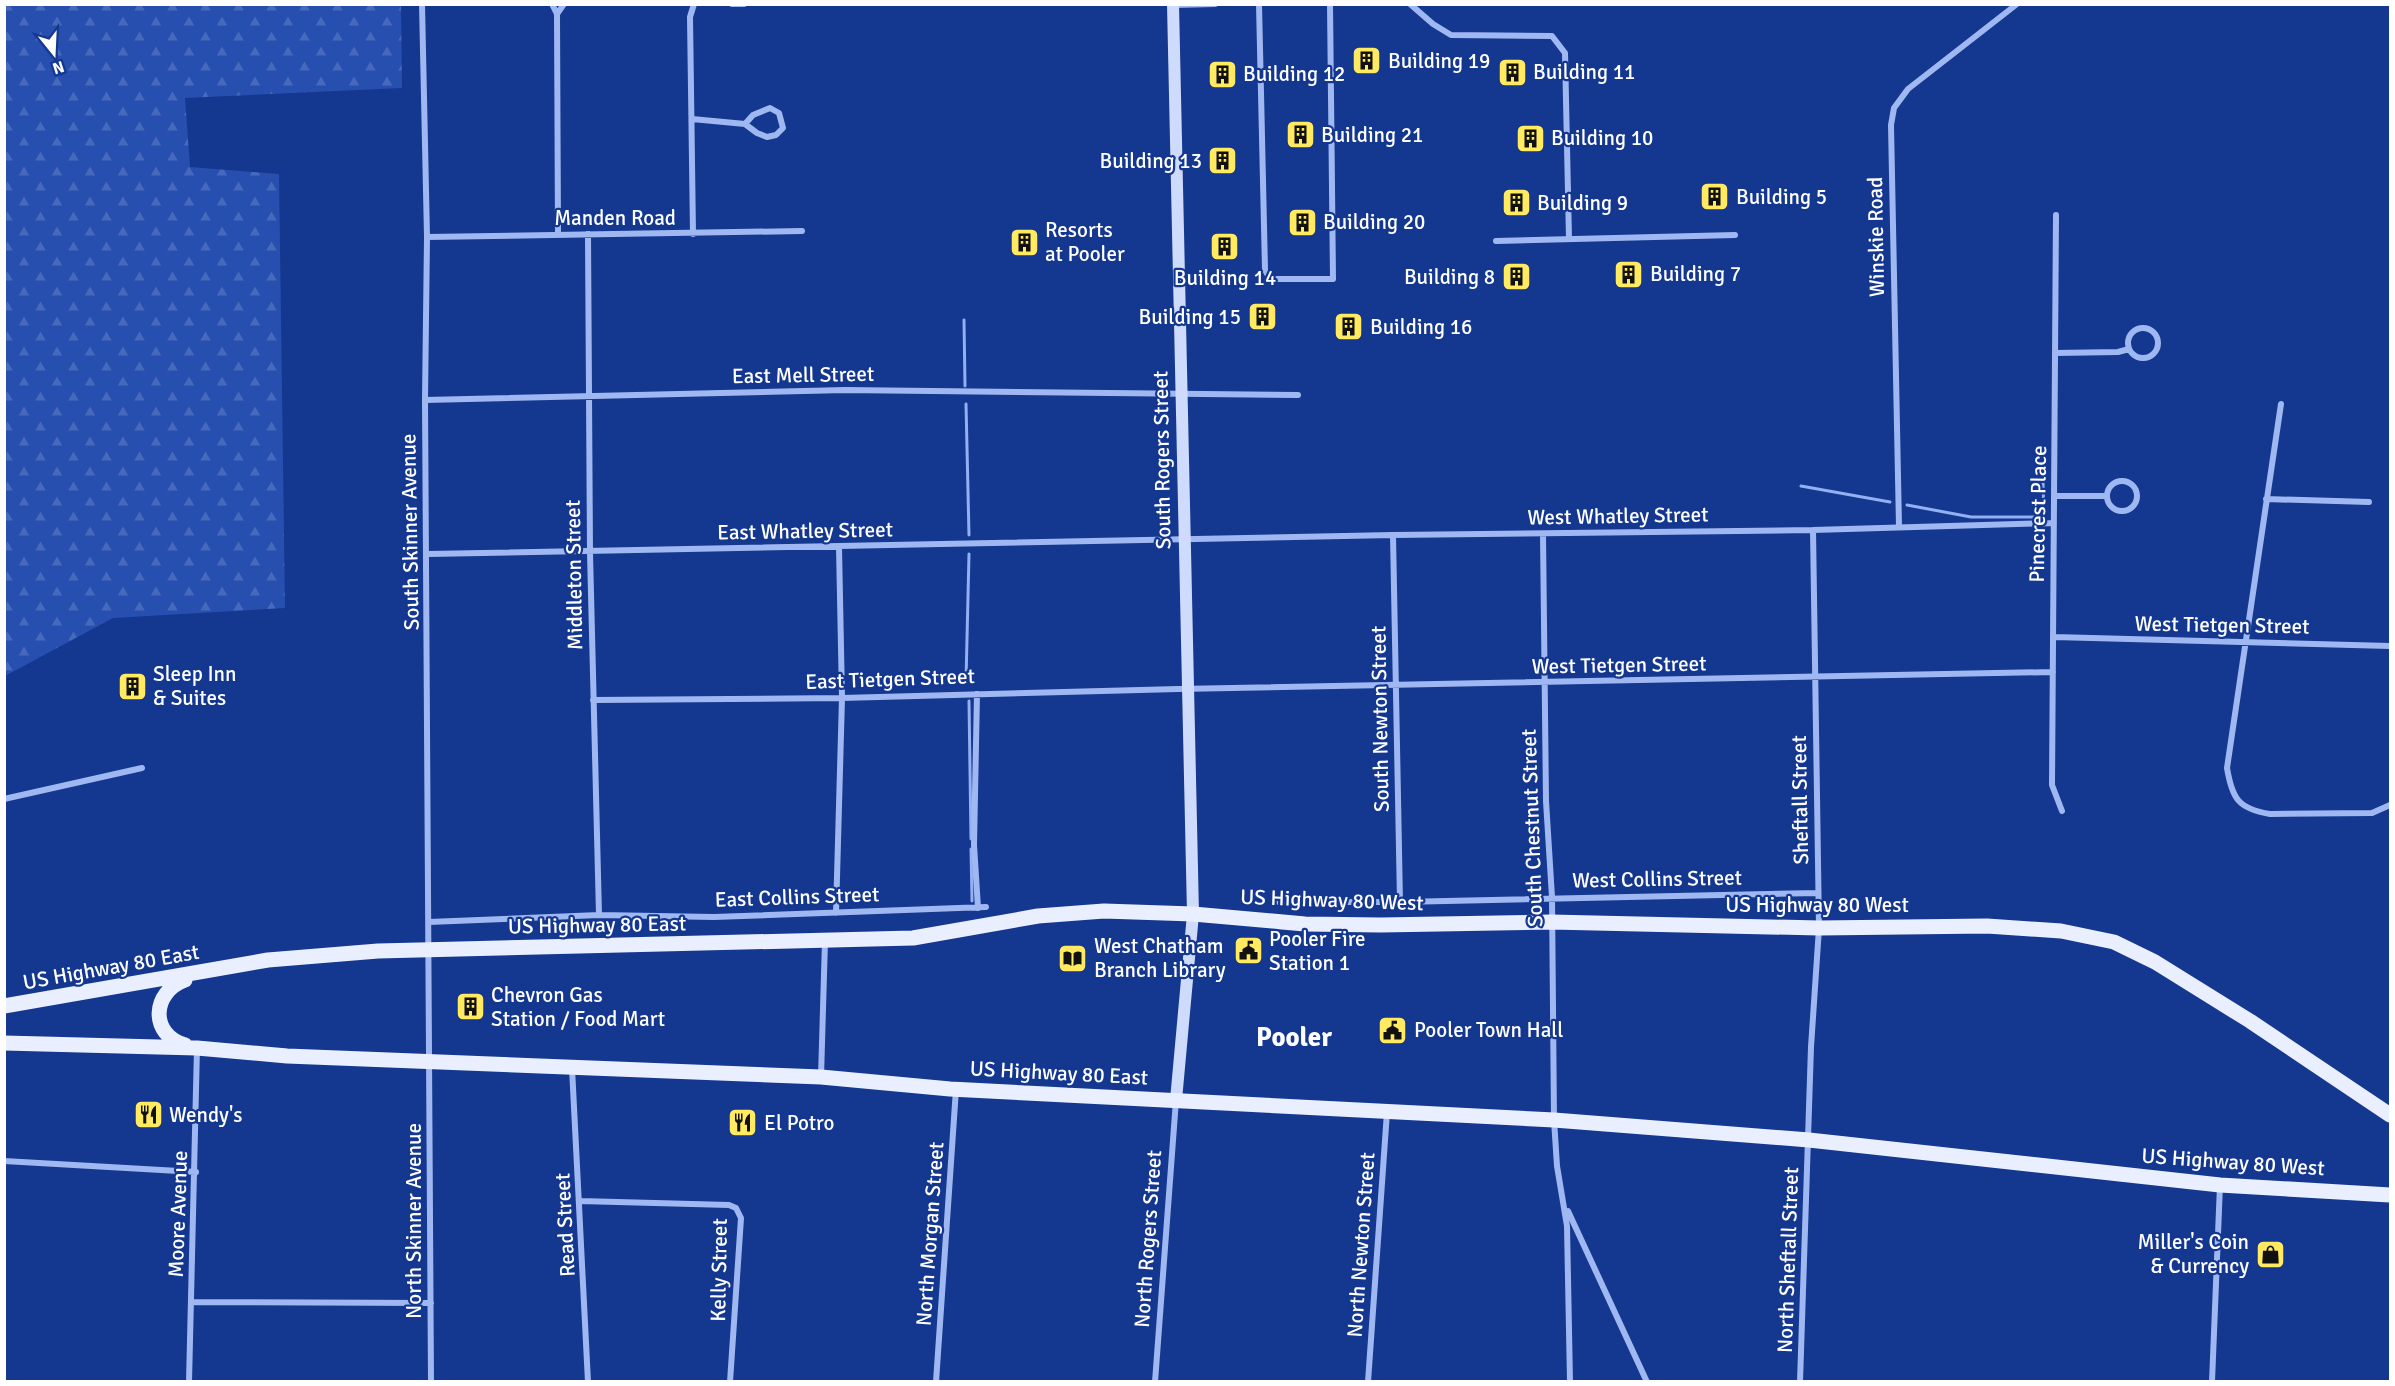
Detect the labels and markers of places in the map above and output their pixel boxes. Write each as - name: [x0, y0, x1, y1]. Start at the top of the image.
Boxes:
- building icon: Building 19: [1351, 45, 1383, 77]
- place label: Building 19: [1388, 48, 1490, 74]
- building icon: Building 11: [1496, 56, 1528, 88]
- building icon: Building 12: [1206, 58, 1238, 90]
- place label: Building 11: [1533, 59, 1635, 85]
- place label: Building 12: [1243, 61, 1345, 87]
- building icon: Building 21: [1284, 119, 1316, 151]
- place label: Building 21: [1321, 122, 1423, 148]
- building icon: Building 10: [1514, 122, 1546, 154]
- place label: Building 10: [1551, 125, 1653, 151]
- building icon: Building 13: [1207, 145, 1239, 177]
- place label: Building 13: [1100, 148, 1202, 174]
- building icon: Building 5: [1699, 181, 1731, 213]
- place label: Building 5: [1736, 184, 1827, 210]
- building icon: Building 9: [1500, 187, 1532, 219]
- place label: Building 9: [1537, 190, 1628, 216]
- building icon: Building 20: [1286, 206, 1318, 238]
- place label: Building 20: [1323, 209, 1425, 235]
- place label: Resorts at Pooler: [1045, 217, 1125, 267]
- building icon: Resorts at Pooler: [1008, 226, 1040, 258]
- building icon: Building 14: [1209, 231, 1241, 263]
- building icon: Building 7: [1613, 258, 1645, 290]
- building icon: Building 8: [1500, 261, 1532, 293]
- place label: Building 7: [1650, 261, 1741, 287]
- place label: Building 8: [1404, 264, 1495, 290]
- place label: Building 14: [1174, 265, 1276, 291]
- building icon: Building 15: [1246, 301, 1278, 333]
- place label: Building 15: [1139, 304, 1241, 330]
- building icon: Building 16: [1333, 311, 1365, 343]
- place label: Building 16: [1370, 314, 1472, 340]
- place label: Sleep Inn & Suites: [153, 661, 236, 711]
- building icon: Sleep Inn & Suites: [116, 670, 148, 702]
- place label: Pooler Fire Station 1: [1269, 926, 1365, 976]
- place label: West Chatham Branch Library: [1094, 933, 1226, 983]
- public building icon: Pooler Fire Station 1: [1232, 935, 1264, 967]
- library icon: West Chatham Branch Library: [1057, 942, 1089, 974]
- place label: Chevron Gas Station / Food Mart: [491, 982, 665, 1032]
- building icon: Chevron Gas Station / Food Mart: [454, 991, 486, 1023]
- public building icon: Pooler Town Hall: [1377, 1014, 1409, 1046]
- place label: Pooler Town Hall: [1414, 1017, 1563, 1043]
- restaurant icon: Wendy's: [132, 1099, 164, 1131]
- place label: Wendy's: [169, 1102, 242, 1128]
- restaurant icon: El Potro: [727, 1107, 759, 1139]
- place label: El Potro: [764, 1110, 834, 1136]
- place label: Miller's Coin & Currency: [2138, 1229, 2249, 1279]
- shop icon: Miller's Coin & Currency: [2254, 1238, 2286, 1270]

